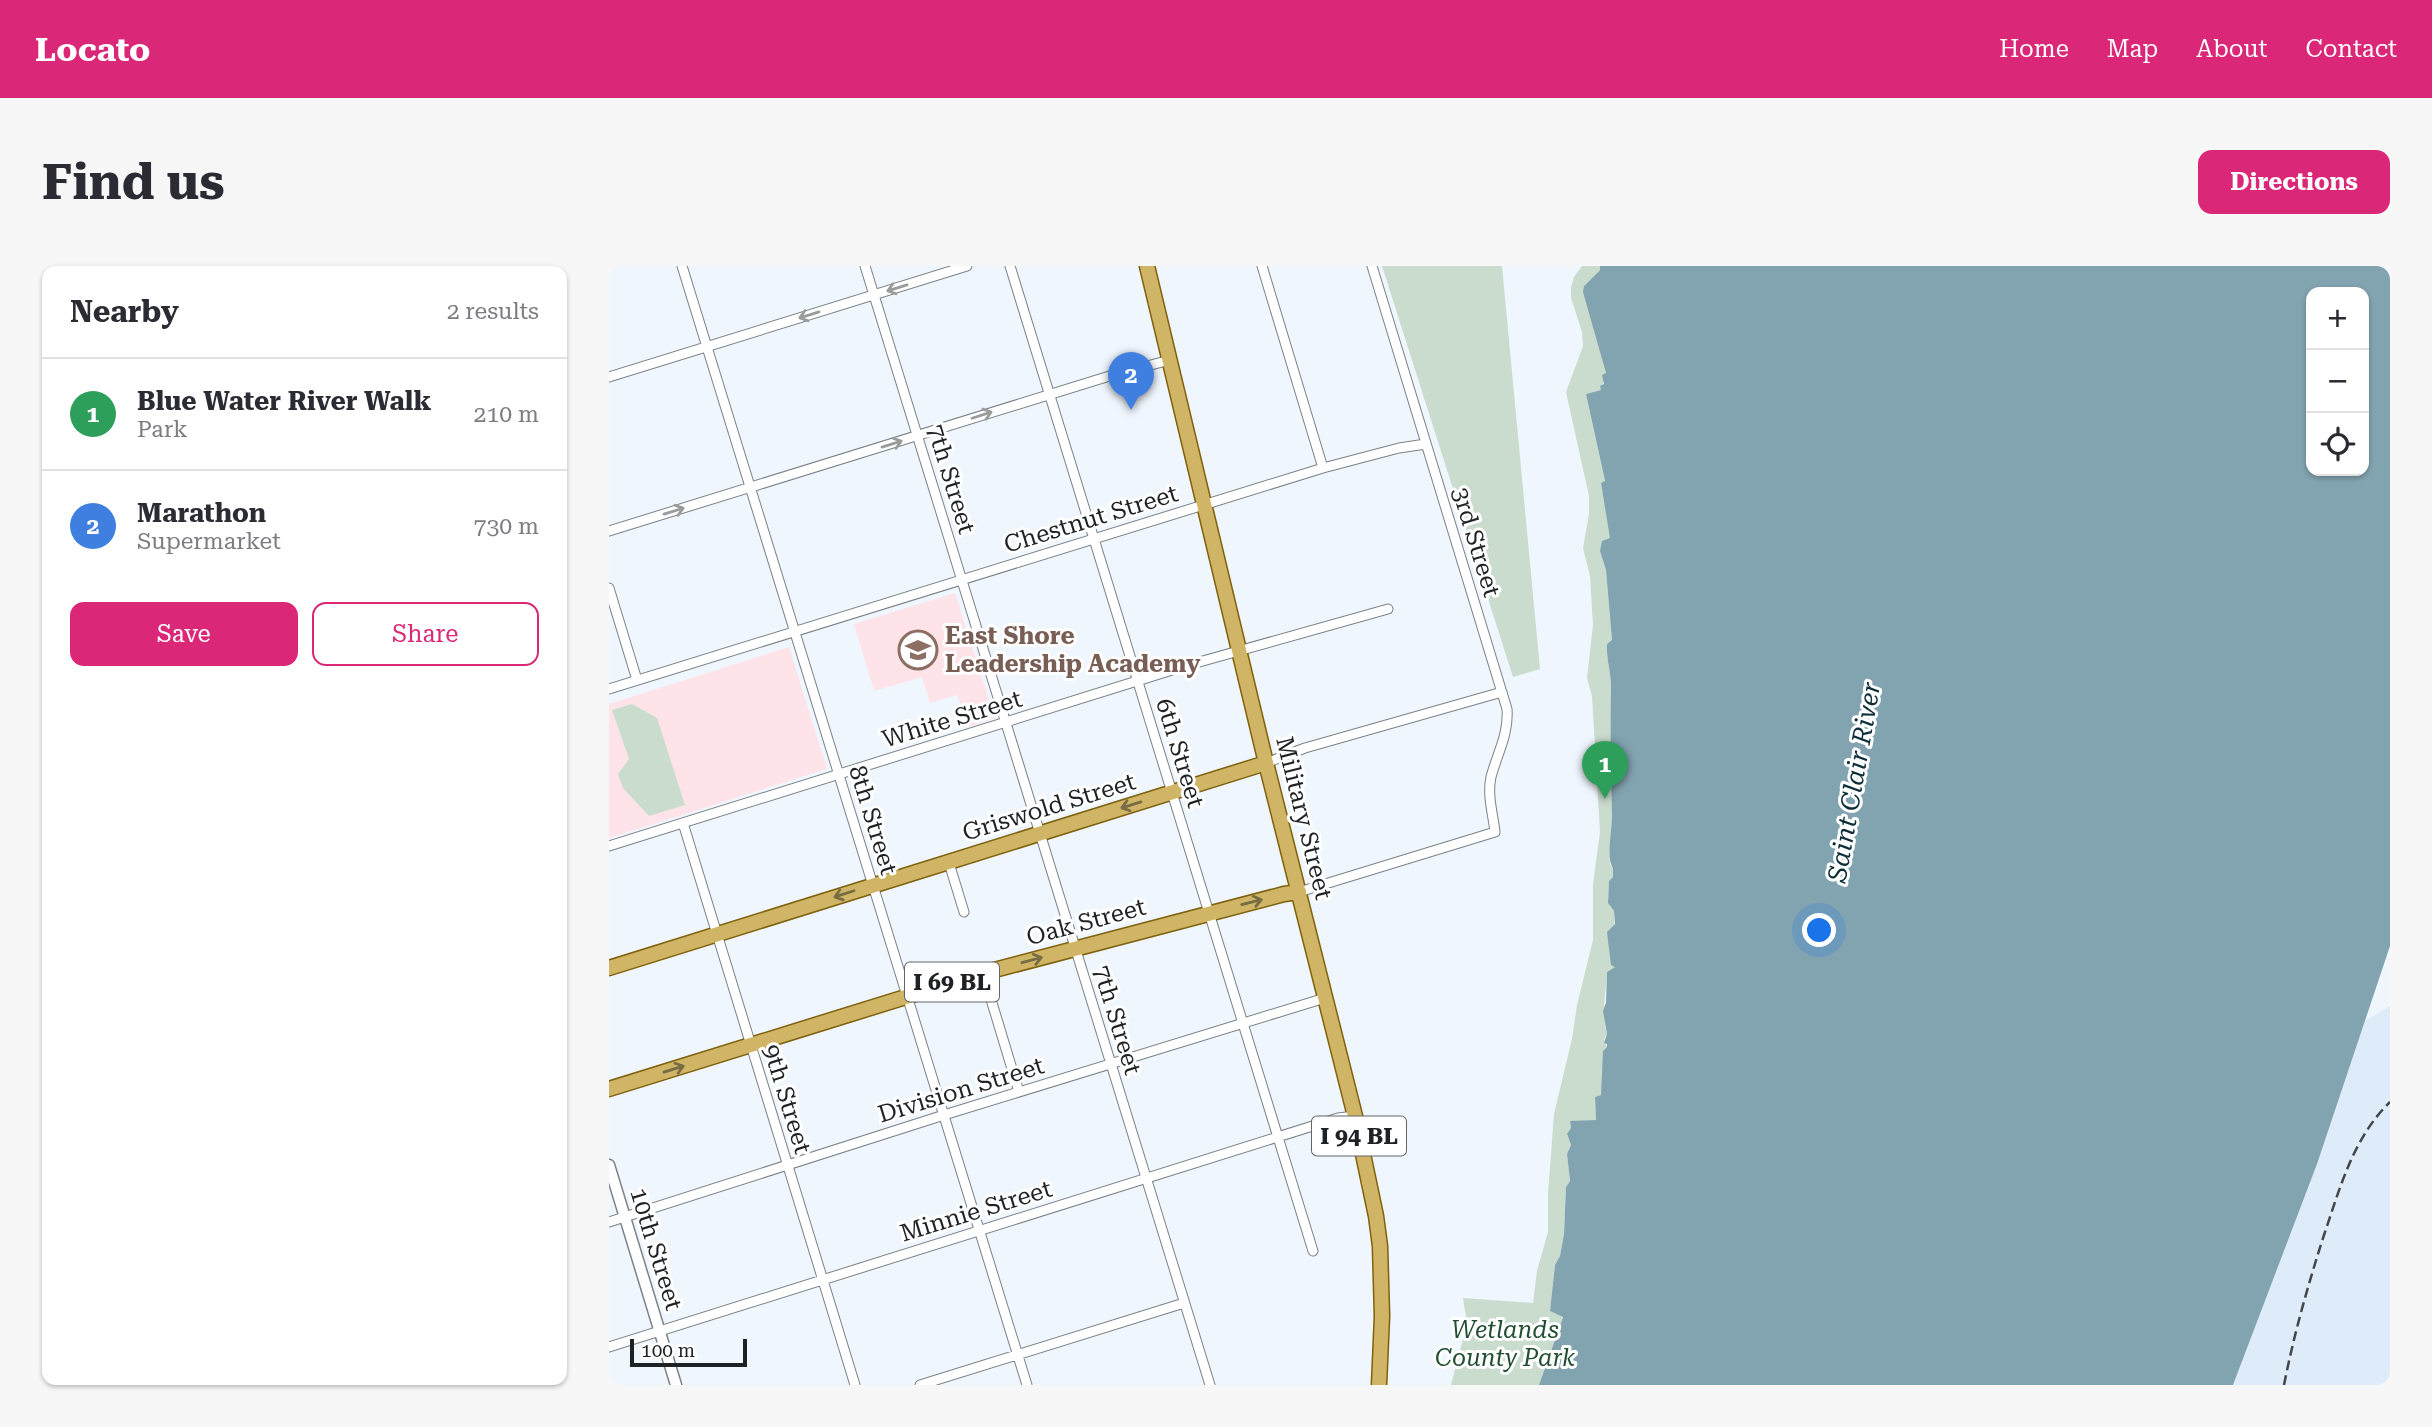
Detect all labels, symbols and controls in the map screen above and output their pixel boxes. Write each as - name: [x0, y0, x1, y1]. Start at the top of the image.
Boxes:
- text: Locato: [35, 30, 150, 69]
- text: Home: [1999, 35, 2069, 63]
- text: Map: [2107, 35, 2158, 63]
- text: About: [2196, 35, 2267, 63]
- text: Contact: [2305, 35, 2397, 63]
- button: Directions: [2198, 150, 2390, 214]
- text: Find us: [42, 154, 225, 211]
- one-way arrow: [886, 282, 908, 295]
- map controls: [2306, 287, 2369, 476]
- button: +: [2306, 287, 2369, 350]
- text: Nearby: [70, 294, 179, 329]
- text: 2 results: [447, 298, 539, 325]
- one-way arrow: [798, 310, 820, 322]
- button: −: [2306, 350, 2369, 413]
- pin: 2: [1108, 352, 1154, 410]
- text: Blue Water River Walk: [137, 386, 431, 416]
- text: 1: [87, 401, 99, 428]
- text: 210 m: [474, 401, 539, 428]
- one-way arrow: [971, 408, 993, 421]
- button: locate: [2306, 413, 2369, 476]
- text: Park: [137, 416, 188, 443]
- street label: 7th Street: [921, 421, 981, 537]
- one-way arrow: [880, 436, 902, 449]
- street label: Chestnut Street: [1001, 479, 1181, 559]
- street label: 3rd Street: [1446, 484, 1506, 600]
- text: Marathon: [137, 498, 266, 528]
- one-way arrow: [663, 503, 685, 516]
- text: 2: [87, 513, 99, 540]
- text: 730 m: [474, 513, 539, 540]
- text: Supermarket: [137, 528, 281, 555]
- button: Save: [70, 602, 298, 666]
- button: Share: [312, 602, 539, 666]
- place label: East Shore Leadership Academy: [945, 622, 1201, 678]
- school or university icon: East Shore Leadership Academy: [897, 629, 939, 671]
- water label: Saint Clair River: [1821, 679, 1886, 885]
- street label: White Street: [879, 684, 1025, 754]
- street label: 6th Street: [1150, 695, 1210, 811]
- street label: Military Street: [1270, 734, 1338, 902]
- pin: 1: [1582, 741, 1628, 799]
- street label: 8th Street: [843, 762, 903, 878]
- street label: Griswold Street: [959, 767, 1139, 847]
- one-way arrow: [1120, 800, 1142, 813]
- one-way arrow: [833, 889, 855, 902]
- street label: Oak Street: [1023, 893, 1149, 951]
- one-way arrow: [1241, 895, 1263, 908]
- your location: [1802, 913, 1836, 947]
- one-way arrow: [1021, 952, 1043, 965]
- road number: I 69 BL: [905, 962, 999, 1002]
- street label: 7th Street: [1087, 962, 1147, 1078]
- street label: 9th Street: [757, 1041, 817, 1157]
- street label: Division Street: [875, 1051, 1047, 1129]
- one-way arrow: [663, 1061, 685, 1074]
- road number: I 94 BL: [1312, 1116, 1406, 1156]
- street label: Minnie Street: [897, 1175, 1055, 1247]
- street label: 10th Street: [624, 1185, 688, 1313]
- park label: Wetlands County Park: [1435, 1316, 1575, 1372]
- scale bar: [630, 1336, 747, 1368]
- text: 100 m: [641, 1339, 695, 1362]

